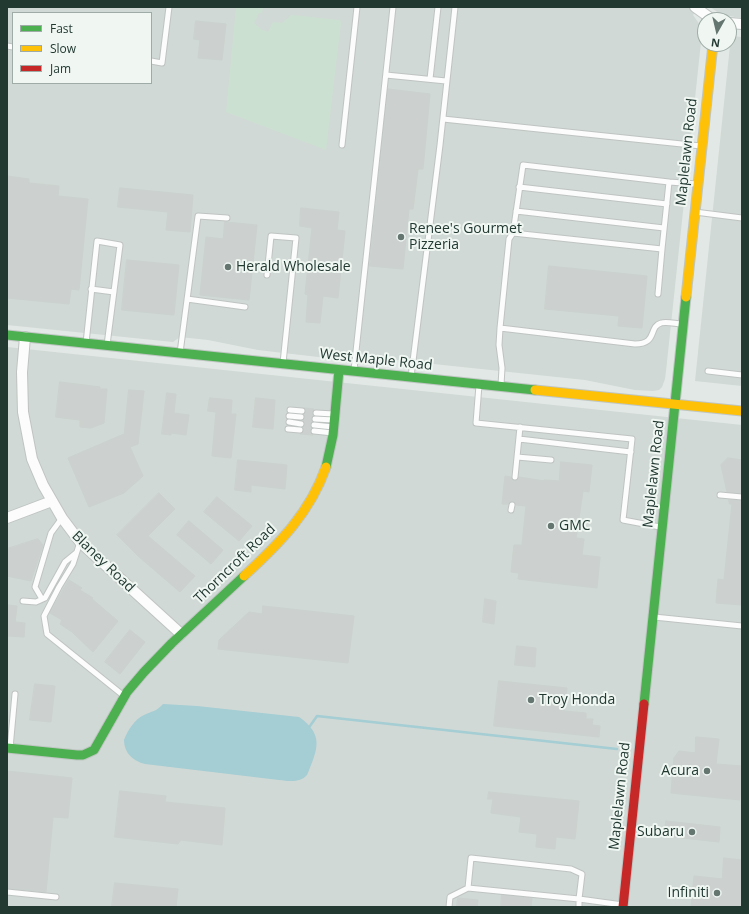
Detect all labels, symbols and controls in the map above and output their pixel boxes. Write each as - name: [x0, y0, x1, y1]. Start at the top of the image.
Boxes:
- legend: [12, 12, 152, 84]
- north arrow: [697, 12, 737, 52]
- text: Fast: [50, 20, 73, 37]
- text: N: [710, 35, 721, 51]
- text: Slow: [50, 40, 76, 57]
- text: Jam: [50, 60, 71, 77]
- street label: Maplelawn Road: [673, 97, 701, 207]
- place label: Renee's Gourmet Pizzeria: [409, 221, 522, 254]
- marker: Renee's Gourmet Pizzeria: [396, 232, 406, 242]
- place label: Herald Wholesale: [236, 259, 351, 275]
- marker: Herald Wholesale: [223, 262, 233, 272]
- street label: West Maple Road: [319, 346, 433, 374]
- street label: Maplelawn Road: [640, 419, 668, 529]
- place label: GMC: [559, 518, 591, 534]
- street label: Thorncroft Road: [191, 521, 279, 607]
- marker: GMC: [546, 521, 556, 531]
- street label: Blaney Road: [68, 528, 138, 596]
- place label: Troy Honda: [539, 692, 615, 708]
- marker: Troy Honda: [526, 695, 536, 705]
- street label: Maplelawn Road: [606, 741, 634, 851]
- place label: Acura: [661, 763, 699, 779]
- marker: Acura: [702, 766, 712, 776]
- place label: Subaru: [637, 824, 684, 840]
- marker: Subaru: [687, 827, 697, 837]
- place label: Infiniti: [668, 885, 709, 901]
- marker: Infiniti: [712, 888, 722, 898]

